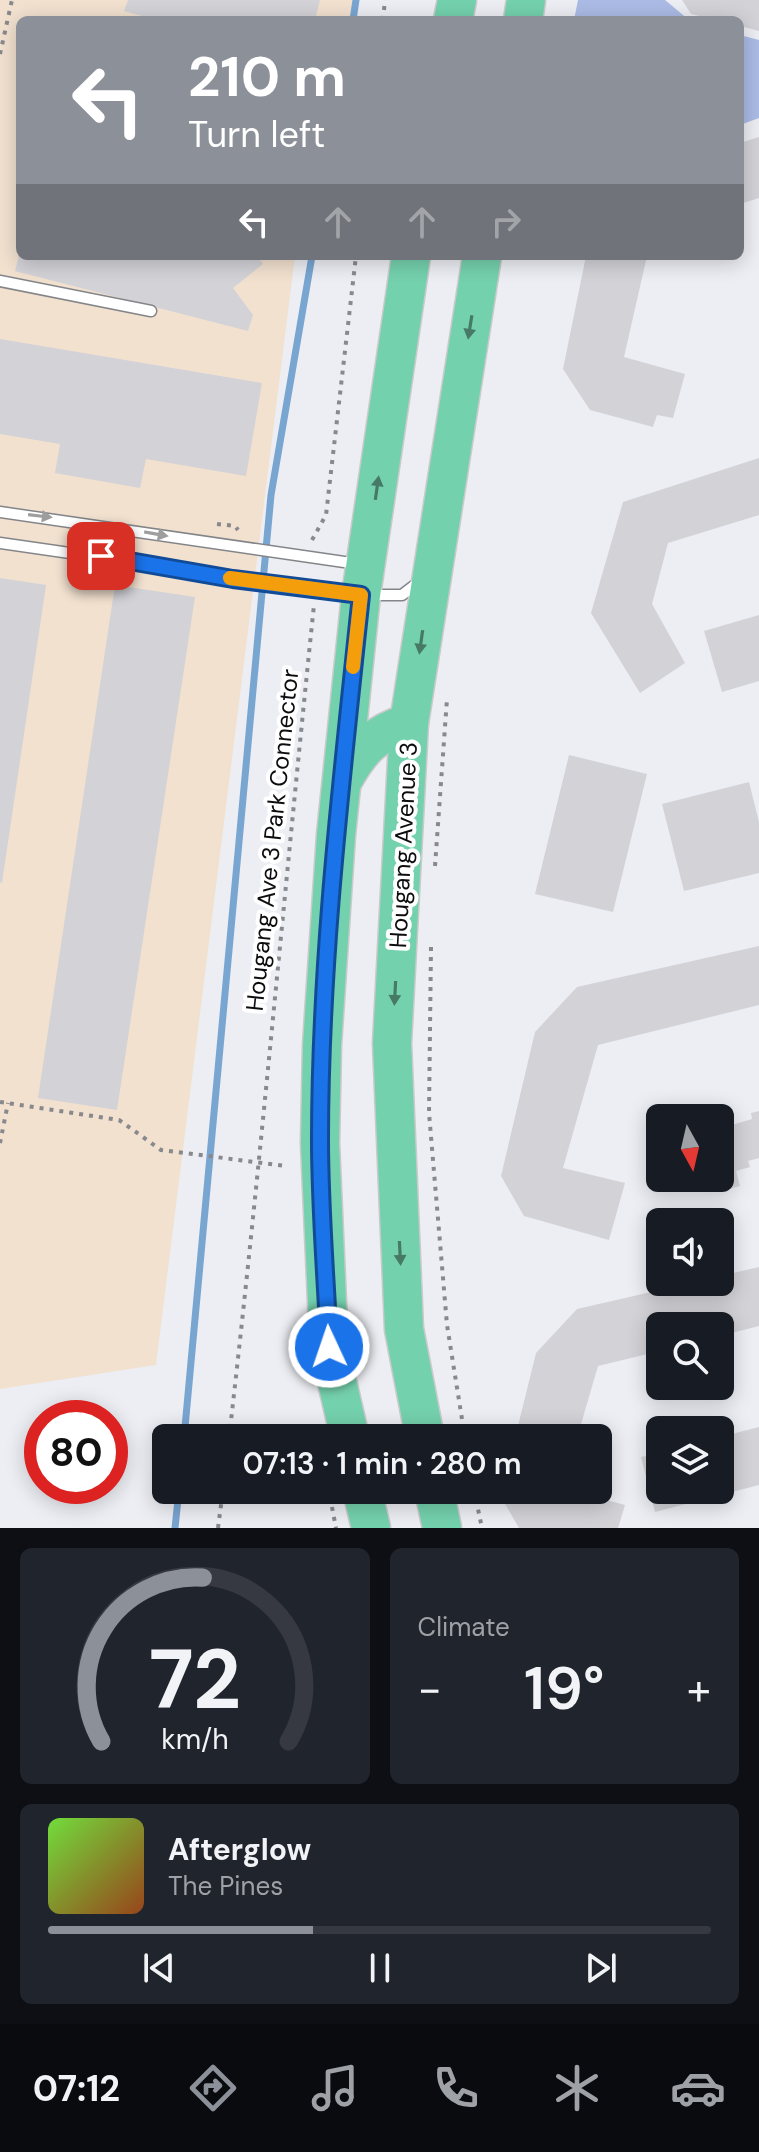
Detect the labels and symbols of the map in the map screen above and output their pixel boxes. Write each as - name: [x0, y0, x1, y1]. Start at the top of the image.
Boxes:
- one-way arrow: [464, 315, 476, 340]
- one-way arrow: [371, 475, 384, 500]
- one-way arrow: [28, 510, 53, 523]
- pin: [67, 522, 135, 590]
- one-way arrow: [144, 529, 169, 541]
- one-way arrow: [414, 630, 427, 655]
- street label: Hougang Ave 3 Park Connector: [239, 667, 305, 1013]
- street label: Hougang Avenue 3: [382, 741, 424, 949]
- one-way arrow: [388, 981, 401, 1006]
- north arrow: [646, 1104, 734, 1192]
- one-way arrow: [394, 1241, 407, 1266]
- position arrow: [287, 1305, 371, 1389]
- speed limit sign: 80: [24, 1400, 128, 1504]

